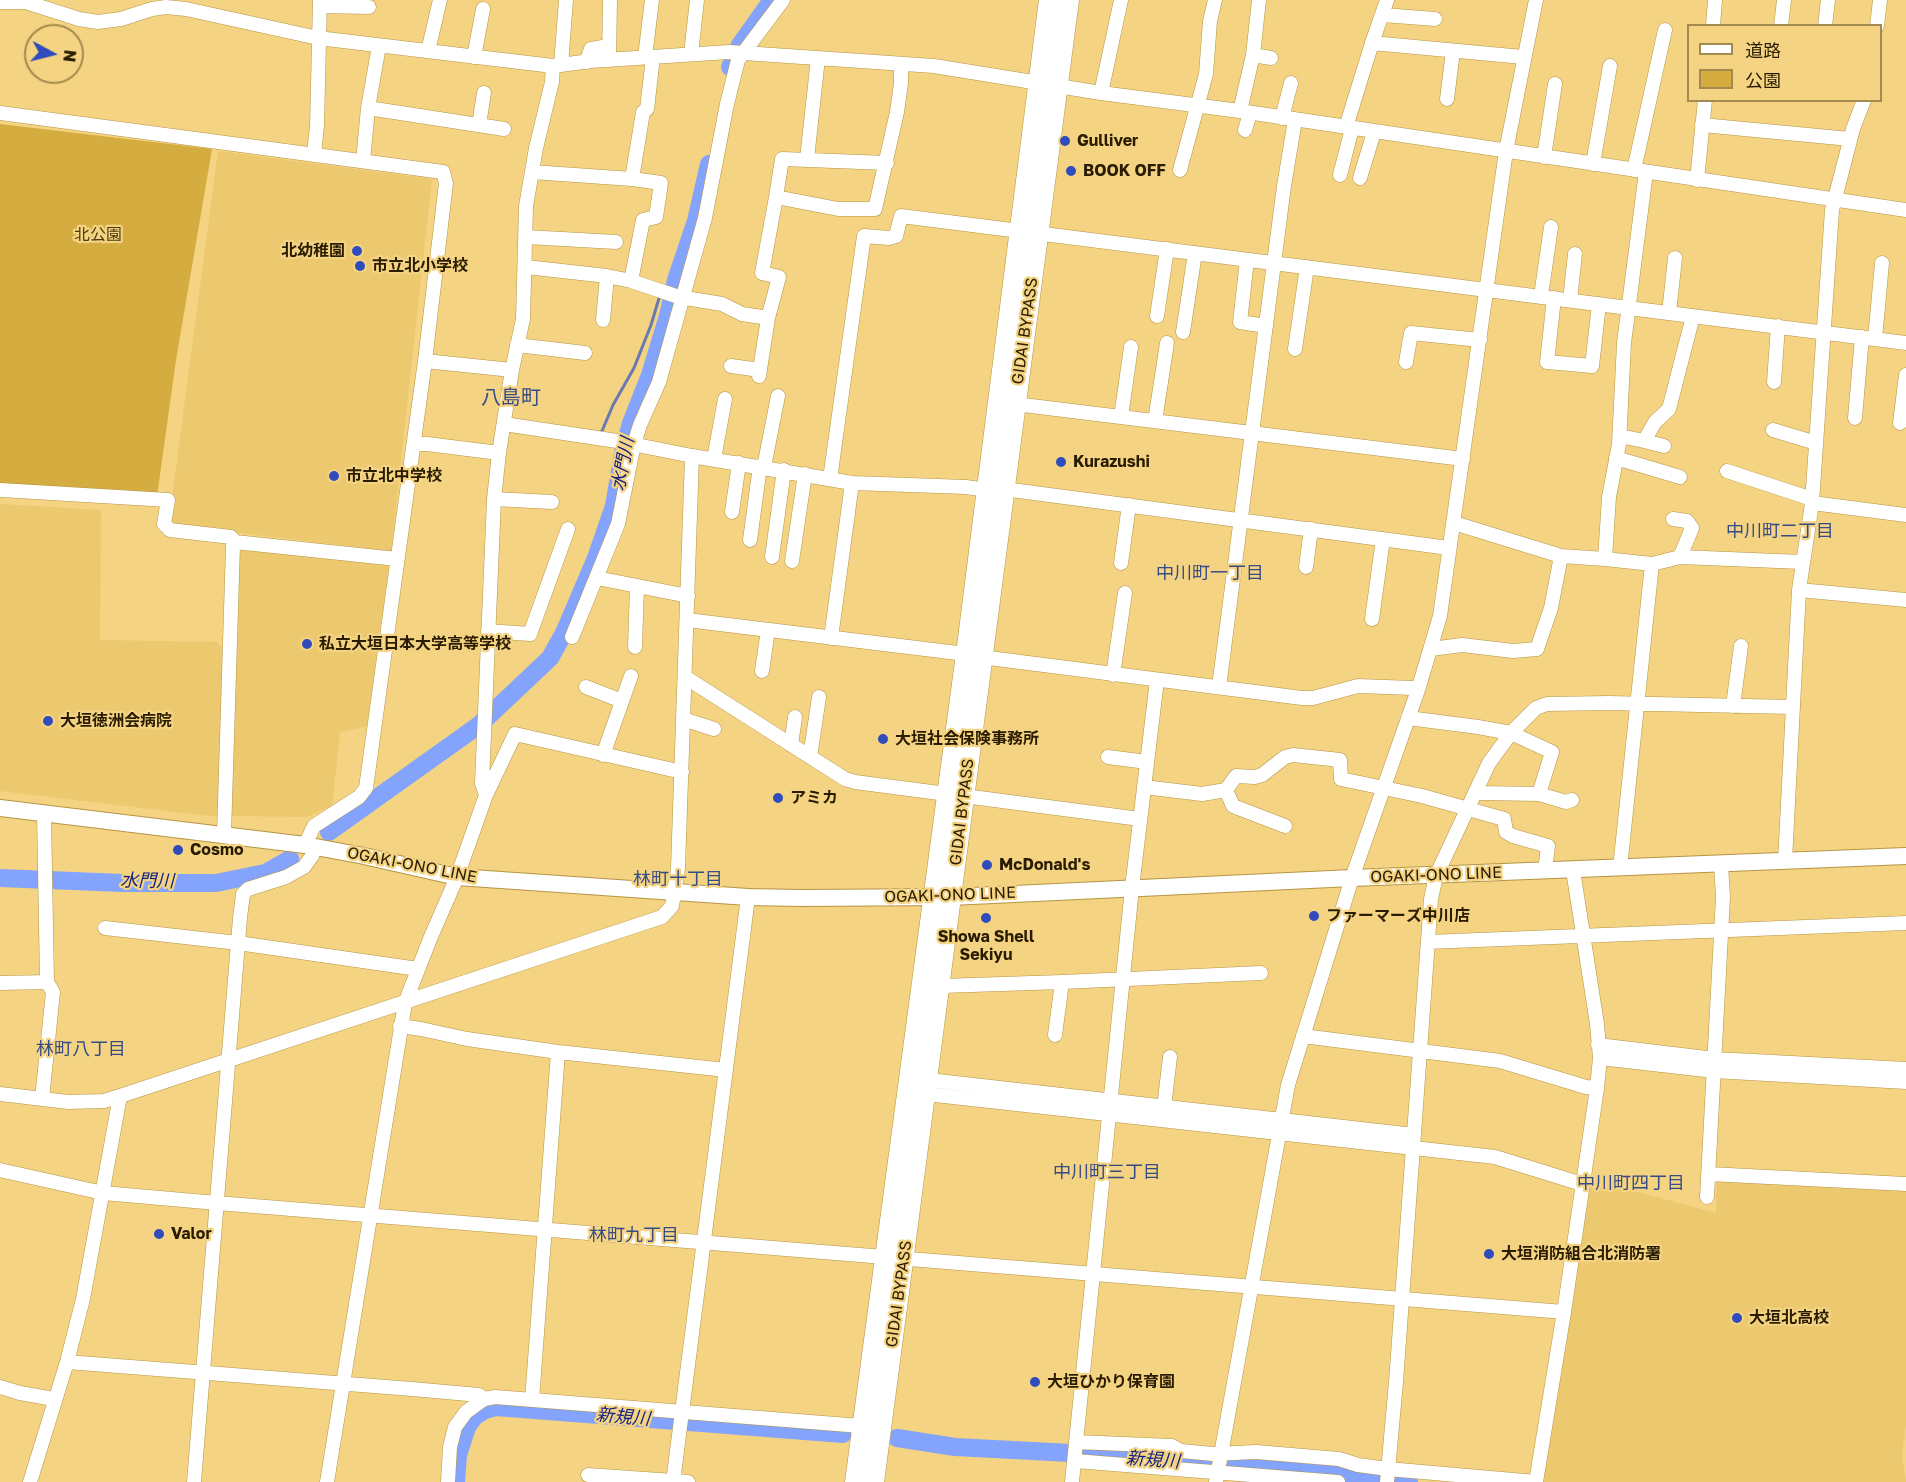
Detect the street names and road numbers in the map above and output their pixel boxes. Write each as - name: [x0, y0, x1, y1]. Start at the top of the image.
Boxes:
- street label: GIDAI BYPASS: [1008, 276, 1042, 386]
- street label: GIDAI BYPASS: [946, 757, 978, 867]
- street label: OGAKI-ONO LINE: [346, 843, 478, 887]
- street label: OGAKI-ONO LINE: [1370, 863, 1502, 887]
- street label: OGAKI-ONO LINE: [884, 883, 1016, 907]
- street label: GIDAI BYPASS: [882, 1239, 916, 1349]

